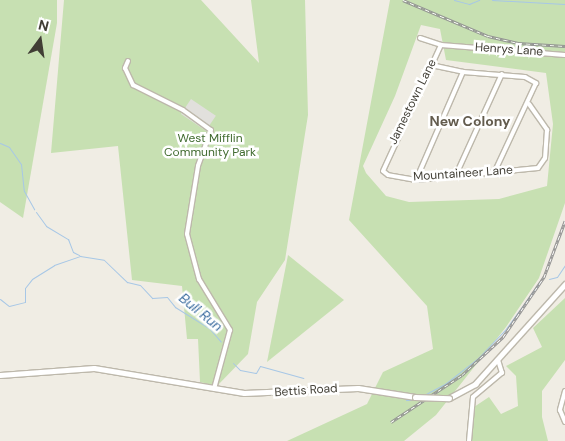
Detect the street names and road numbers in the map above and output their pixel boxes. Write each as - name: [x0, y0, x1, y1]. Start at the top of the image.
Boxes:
- street label: Henrys Lane: [474, 40, 544, 60]
- street label: Jamestown Lane: [386, 57, 440, 147]
- street label: Mountaineer Lane: [413, 163, 513, 185]
- street label: Bettis Road: [274, 382, 338, 400]

